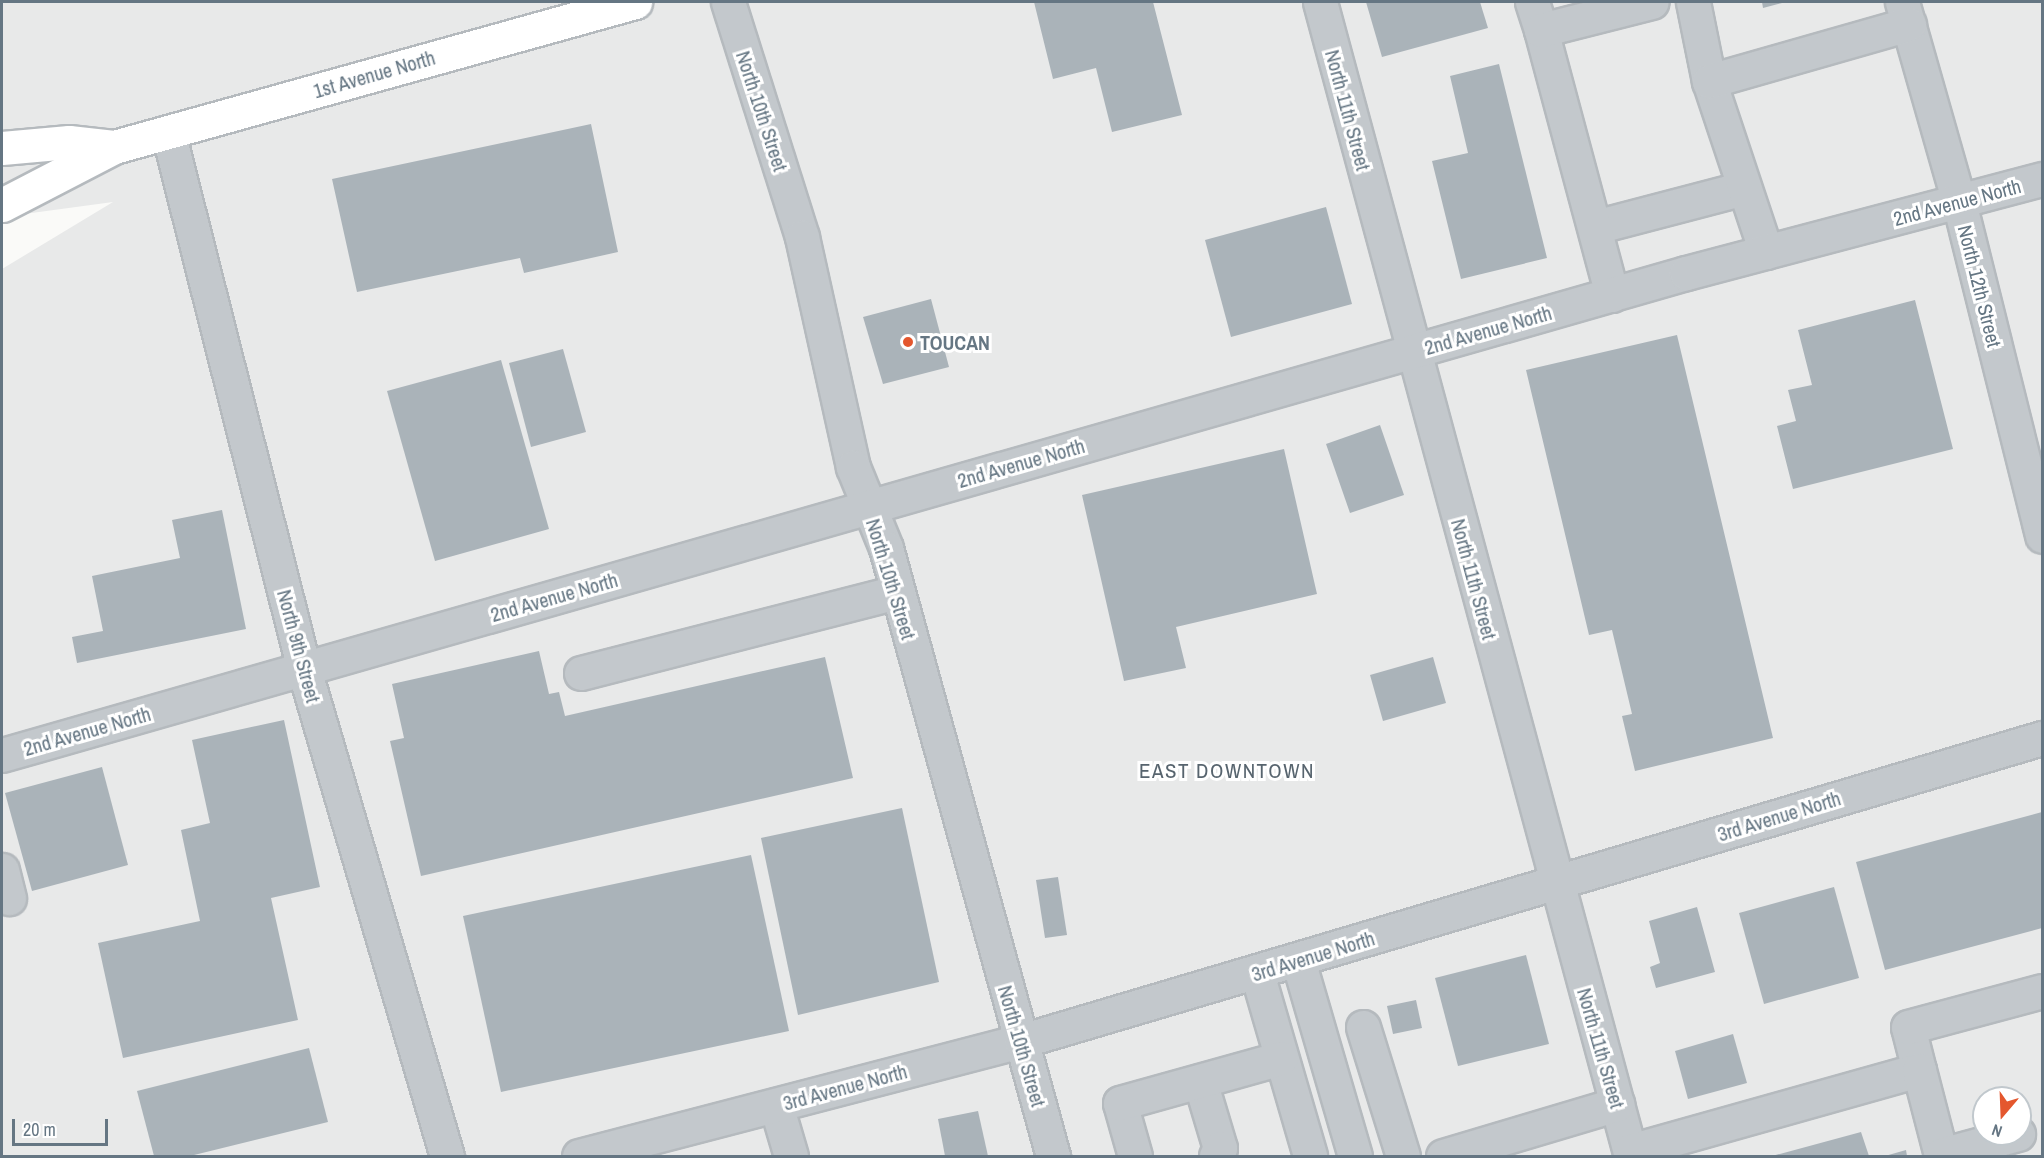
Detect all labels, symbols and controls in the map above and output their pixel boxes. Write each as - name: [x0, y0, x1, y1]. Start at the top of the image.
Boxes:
- street label: 1st Avenue North: [310, 45, 438, 103]
- street label: North 11th Street: [1320, 47, 1376, 173]
- street label: North 10th Street: [731, 48, 793, 174]
- street label: 2nd Avenue North: [1890, 173, 2024, 231]
- street label: North 12th Street: [1953, 223, 2007, 349]
- street label: 2nd Avenue North: [1421, 300, 1555, 360]
- place label: TOUCAN: [920, 330, 990, 354]
- marker: TOUCAN: [901, 335, 915, 349]
- street label: 2nd Avenue North: [954, 433, 1088, 493]
- street label: North 10th Street: [861, 516, 921, 642]
- street label: North 11th Street: [1446, 516, 1502, 642]
- street label: 2nd Avenue North: [487, 567, 621, 627]
- street label: North 9th Street: [272, 587, 326, 705]
- street label: 2nd Avenue North: [20, 701, 154, 761]
- district label: EAST DOWNTOWN: [1139, 758, 1315, 784]
- street label: 3rd Avenue North: [1714, 786, 1844, 846]
- street label: 3rd Avenue North: [1248, 926, 1378, 986]
- street label: North 10th Street: [993, 983, 1051, 1109]
- street label: North 11th Street: [1572, 985, 1630, 1111]
- street label: 3rd Avenue North: [780, 1059, 910, 1115]
- north arrow: [1972, 1086, 2032, 1146]
- scale bar: [15, 1107, 111, 1145]
- text: 20 m: [23, 1117, 56, 1142]
- text: N: [1989, 1119, 2005, 1143]

